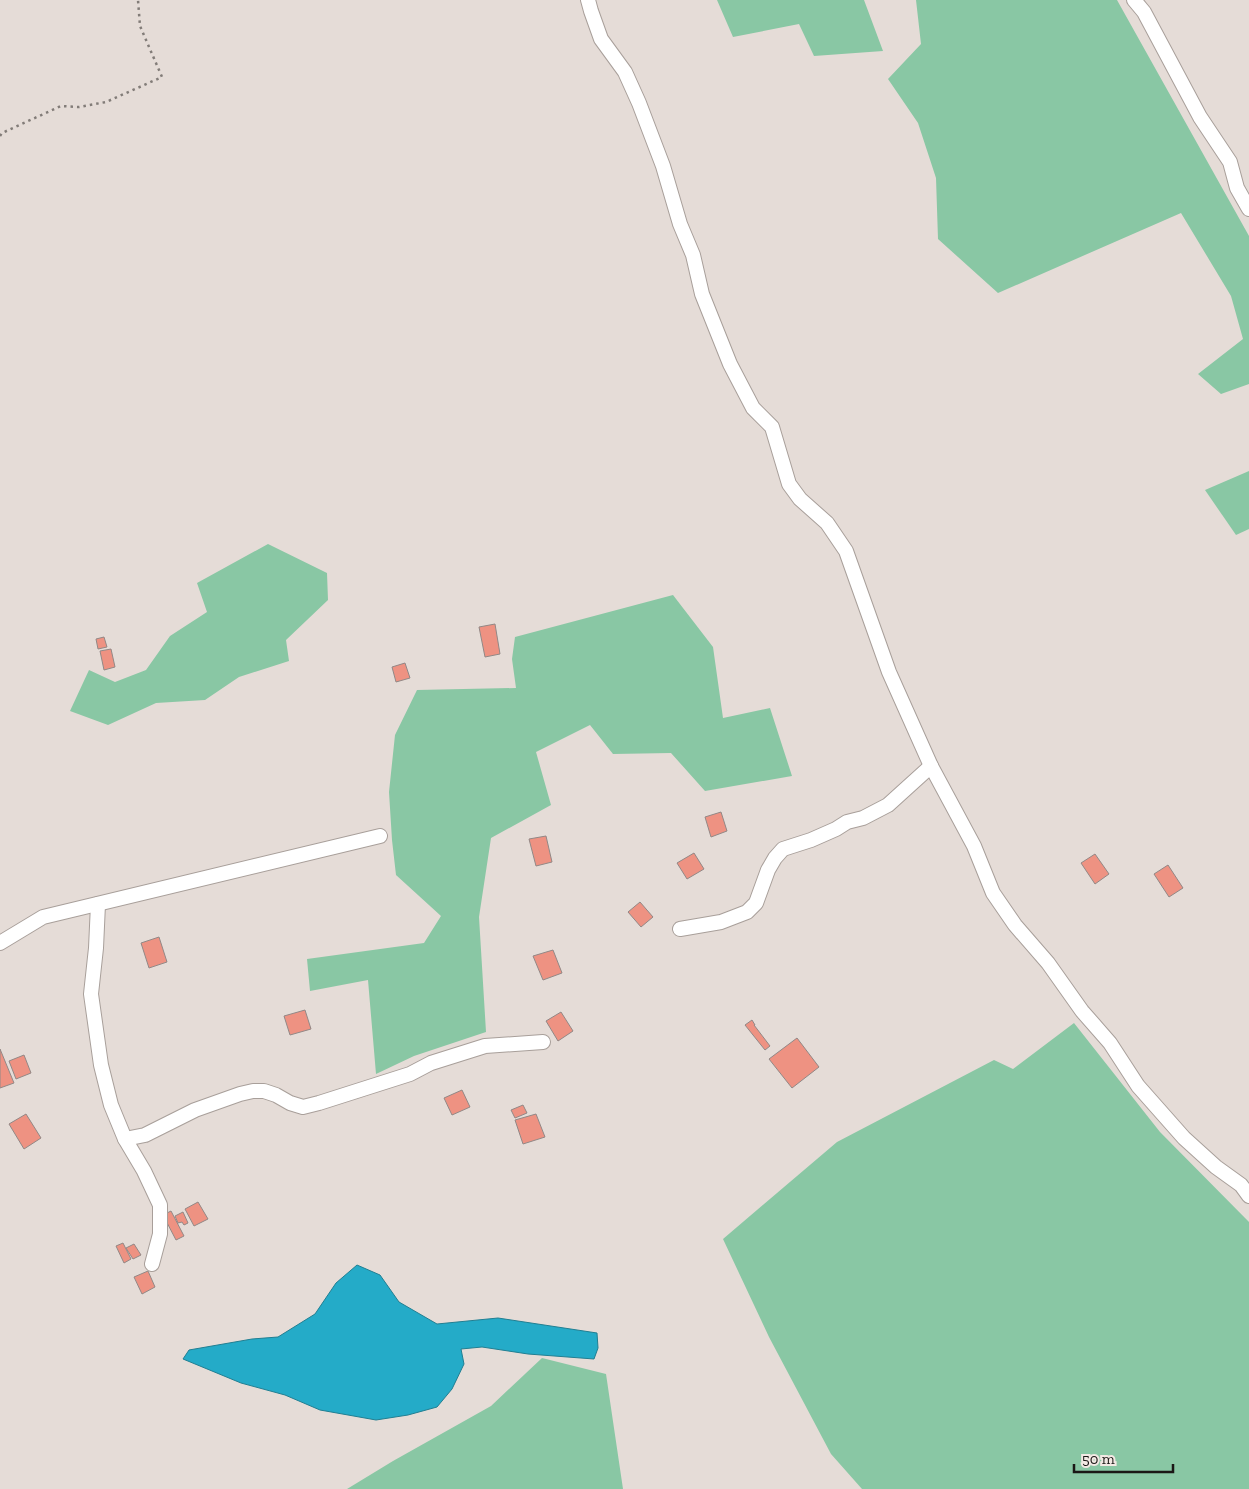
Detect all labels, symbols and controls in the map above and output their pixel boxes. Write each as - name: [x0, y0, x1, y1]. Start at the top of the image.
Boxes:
- scale bar: [1074, 1442, 1173, 1474]
- text: 50 m: [1082, 1450, 1115, 1468]

